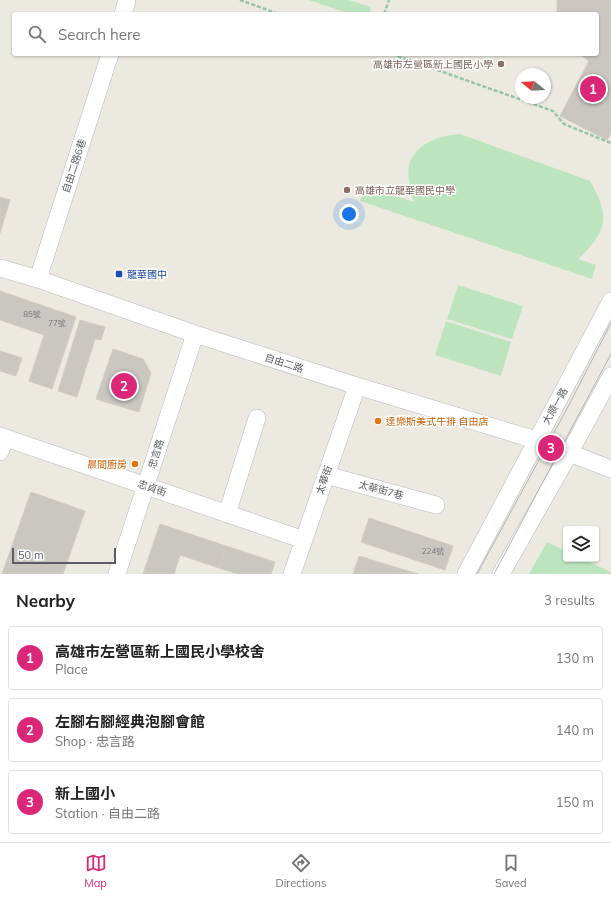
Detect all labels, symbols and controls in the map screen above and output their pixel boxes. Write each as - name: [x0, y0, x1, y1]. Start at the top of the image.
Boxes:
- search box: [12, 12, 599, 56]
- icon: search: [26, 23, 48, 45]
- text: Search here: [58, 25, 140, 44]
- place label: 高雄市左營區新上國民小學: [373, 58, 493, 71]
- marker: 高雄市左營區新上國民小學: [496, 59, 506, 69]
- north arrow: [515, 68, 551, 104]
- pin: 1: [580, 74, 606, 104]
- street label: 自由二路6巷: [59, 137, 89, 195]
- place label: 高雄市立龍華國民中學: [355, 184, 455, 197]
- marker: 高雄市立龍華國民中學: [342, 185, 352, 195]
- your location: [339, 204, 359, 224]
- place label: 龍華國中: [127, 268, 167, 281]
- marker: 龍華國中: [114, 269, 124, 279]
- house number: 85號: [23, 309, 41, 319]
- house number: 77號: [48, 318, 66, 328]
- street label: 自由二路: [263, 351, 305, 375]
- pin: 2: [111, 371, 137, 401]
- street label: 大順一路: [540, 385, 570, 427]
- place label: 達樂斯美式牛排 自由店: [386, 415, 489, 428]
- marker: 達樂斯美式牛排 自由店: [373, 416, 383, 426]
- pin: 3: [538, 433, 564, 463]
- street label: 忠言路: [145, 438, 167, 470]
- place label: 晨間廚房: [87, 458, 127, 471]
- marker: 晨間廚房: [130, 459, 140, 469]
- street label: 太華街: [313, 464, 335, 496]
- street label: 忠貞街: [136, 477, 168, 499]
- street label: 太華街7巷: [357, 478, 405, 502]
- map controls: [563, 526, 599, 562]
- button: layers: [563, 526, 599, 562]
- scale bar: [12, 546, 116, 565]
- house number: 224號: [422, 546, 444, 556]
- text: 50 m: [18, 548, 44, 562]
- text: Nearby: [16, 590, 75, 611]
- text: 3 results: [544, 592, 595, 608]
- text: 高雄市左營區新上國民小學校舍: [55, 642, 265, 661]
- text: 1: [26, 650, 34, 666]
- text: 130 m: [556, 650, 594, 666]
- text: Place: [55, 661, 88, 677]
- text: 左腳右腳經典泡腳會館: [55, 712, 205, 731]
- text: 2: [26, 722, 34, 738]
- text: 140 m: [556, 722, 594, 738]
- text: Shop · 忠言路: [55, 733, 135, 749]
- text: 新上國小: [55, 784, 115, 803]
- text: 3: [26, 794, 34, 810]
- text: 150 m: [556, 794, 594, 810]
- text: Station · 自由二路: [55, 805, 160, 821]
- tab: Map: [84, 852, 107, 890]
- tab: Directions: [276, 852, 326, 890]
- tab: Saved: [495, 852, 527, 890]

